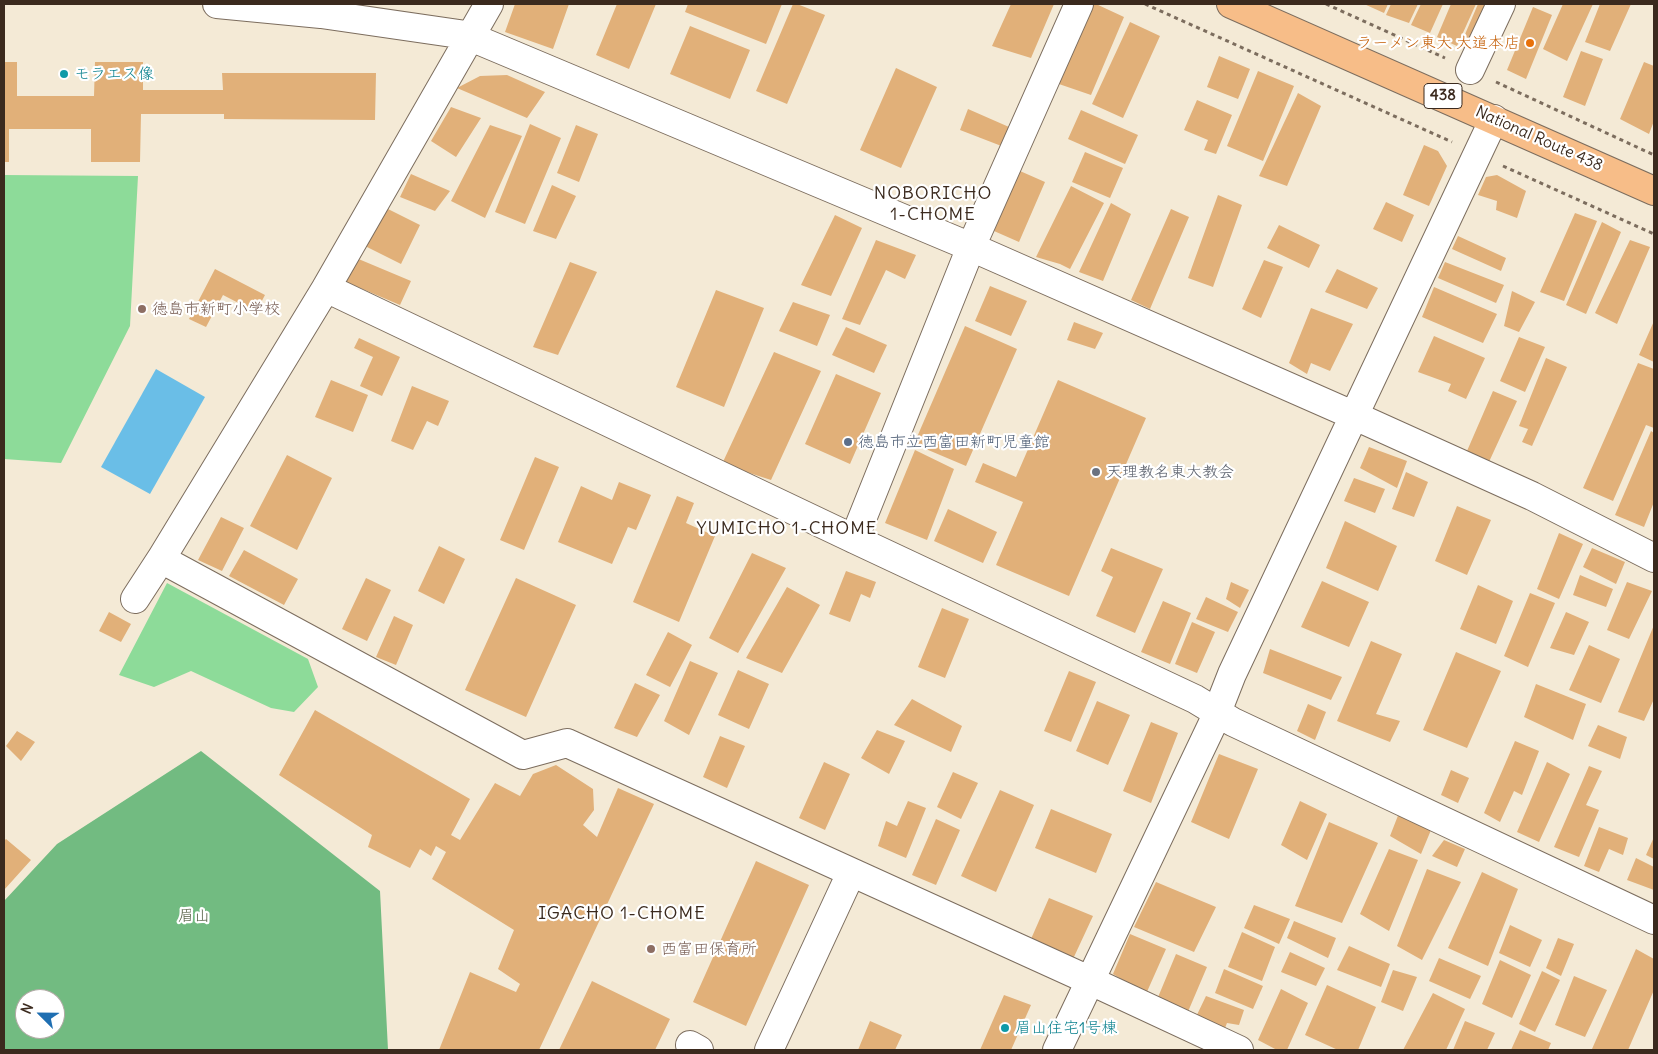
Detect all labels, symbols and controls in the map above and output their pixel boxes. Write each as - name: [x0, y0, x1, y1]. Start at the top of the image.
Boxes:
- place label: ラーメン東大 大道本店: [1356, 33, 1520, 53]
- marker: ラーメン東大 大道本店: [1524, 37, 1536, 49]
- place label: モラエス像: [74, 64, 154, 84]
- marker: モラエス像: [58, 68, 70, 80]
- road number: 438: [1424, 84, 1462, 108]
- street label: National Route 438: [1472, 102, 1606, 176]
- district label: NOBORICHO 1-CHOME: [873, 183, 993, 225]
- place label: 徳島市新町小学校: [152, 299, 280, 319]
- marker: 徳島市新町小学校: [136, 303, 148, 315]
- place label: 徳島市立西富田新町児童館: [858, 432, 1050, 452]
- marker: 徳島市立西富田新町児童館: [842, 436, 854, 448]
- place label: 天理教名東大教会: [1106, 462, 1234, 482]
- marker: 天理教名東大教会: [1090, 466, 1102, 478]
- district label: YUMICHO 1-CHOME: [695, 518, 879, 540]
- district label: IGACHO 1-CHOME: [536, 903, 708, 925]
- park label: 眉山: [178, 906, 210, 926]
- place label: 西富田保育所: [661, 939, 757, 959]
- marker: 西富田保育所: [645, 943, 657, 955]
- north arrow: [15, 989, 65, 1039]
- text: N: [17, 1001, 37, 1017]
- place label: 眉山住宅1号棟: [1015, 1018, 1117, 1038]
- marker: 眉山住宅1号棟: [999, 1022, 1011, 1034]

